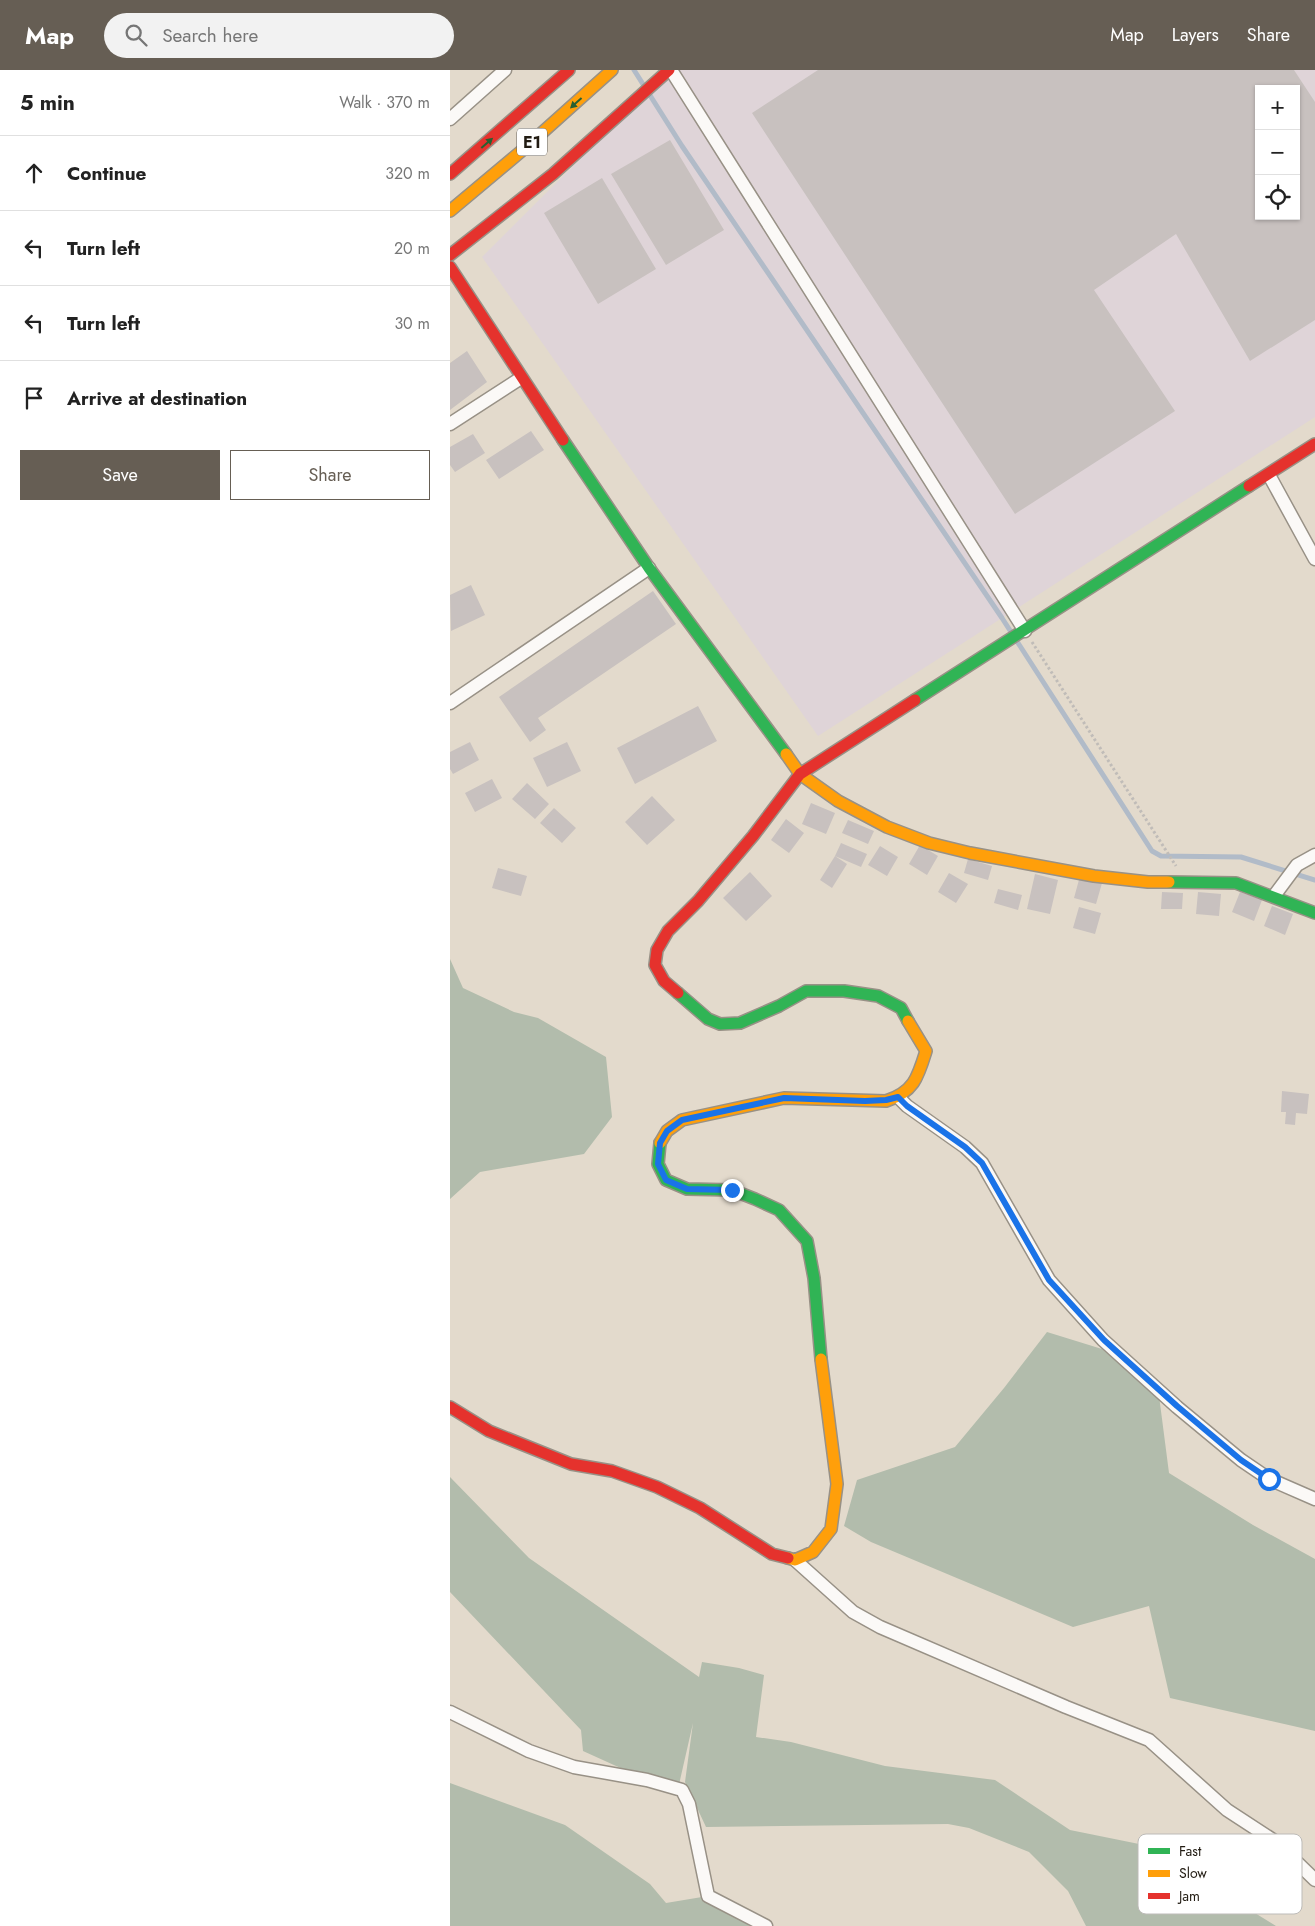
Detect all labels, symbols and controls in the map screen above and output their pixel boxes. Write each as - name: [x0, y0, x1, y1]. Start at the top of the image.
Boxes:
- search box: [104, 13, 454, 58]
- text: Map: [25, 18, 74, 53]
- icon: search: [122, 21, 150, 49]
- text: Search here: [162, 22, 258, 49]
- text: Map: [1110, 22, 1144, 48]
- text: Layers: [1172, 22, 1219, 48]
- text: Share: [1247, 22, 1290, 48]
- map controls: [1255, 85, 1300, 220]
- button: +: [1255, 85, 1300, 130]
- text: 5 min: [20, 88, 75, 118]
- text: Walk · 370 m: [339, 91, 430, 114]
- one-way arrow: [571, 97, 583, 109]
- road number: E1: [517, 128, 547, 156]
- button: −: [1255, 130, 1300, 175]
- one-way arrow: [481, 137, 493, 149]
- icon: ahead: [20, 159, 48, 187]
- text: Continue: [67, 160, 146, 187]
- text: 320 m: [385, 162, 430, 185]
- button: locate: [1255, 175, 1300, 220]
- icon: left: [20, 234, 48, 262]
- text: Turn left: [67, 235, 140, 262]
- text: 20 m: [394, 237, 430, 260]
- icon: left: [20, 309, 48, 337]
- text: Turn left: [67, 310, 140, 337]
- text: 30 m: [394, 312, 430, 335]
- icon: arrive: [20, 384, 48, 412]
- text: Arrive at destination: [67, 385, 247, 412]
- button: Save: [20, 450, 220, 500]
- button: Share: [230, 450, 430, 500]
- route end: [721, 1179, 744, 1202]
- route start: [1258, 1468, 1281, 1491]
- legend: [1138, 1834, 1302, 1914]
- text: Fast: [1179, 1841, 1202, 1861]
- text: Slow: [1179, 1863, 1207, 1883]
- text: Jam: [1177, 1886, 1200, 1906]

